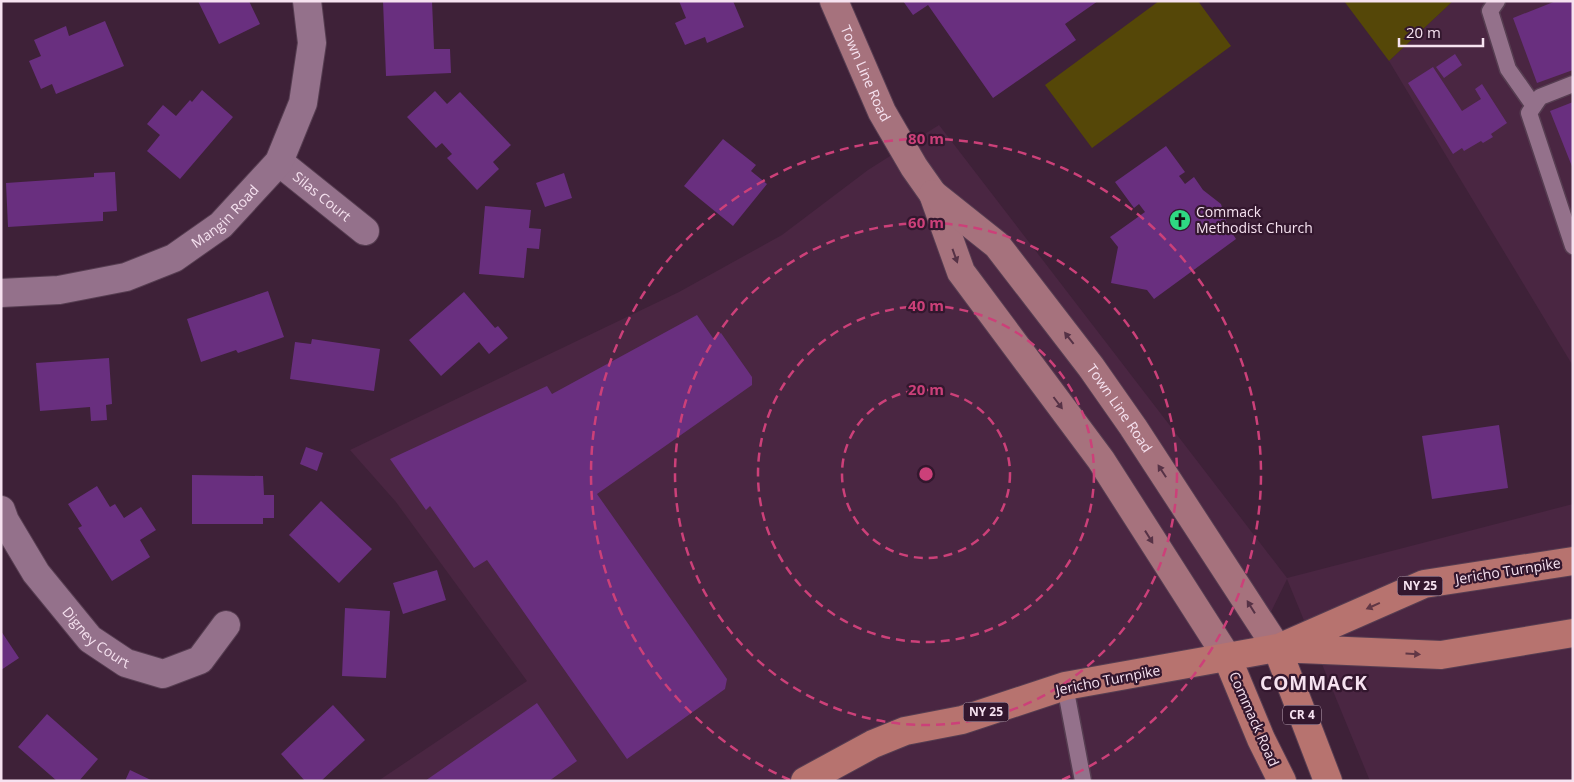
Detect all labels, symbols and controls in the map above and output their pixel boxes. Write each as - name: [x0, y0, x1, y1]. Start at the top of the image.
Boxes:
- scale bar: [1399, 15, 1483, 47]
- street label: Town Line Road: [837, 22, 896, 125]
- text: 20 m: [1406, 22, 1441, 42]
- text: 80 m: [908, 128, 944, 148]
- street label: Silas Court: [289, 167, 355, 225]
- street label: Mangin Road: [187, 180, 263, 252]
- place label: Commack Methodist Church: [1196, 202, 1313, 237]
- church icon: Commack Methodist Church: [1168, 208, 1192, 232]
- text: 60 m: [908, 212, 944, 232]
- one-way arrow: [951, 249, 959, 264]
- text: 40 m: [908, 295, 944, 315]
- one-way arrow: [1063, 332, 1074, 345]
- street label: Town Line Road: [1083, 360, 1157, 456]
- text: 20 m: [908, 379, 944, 399]
- one-way arrow: [1053, 396, 1063, 410]
- one-way arrow: [1157, 464, 1167, 478]
- centre of rings: [917, 465, 935, 483]
- one-way arrow: [1145, 531, 1154, 544]
- street label: Jericho Turnpike: [1452, 553, 1562, 589]
- road number: NY 25: [1398, 576, 1442, 596]
- one-way arrow: [1246, 600, 1256, 614]
- street label: Digney Court: [58, 602, 131, 672]
- one-way arrow: [1366, 603, 1380, 611]
- one-way arrow: [1406, 650, 1422, 658]
- street label: Jericho Turnpike: [1052, 660, 1162, 699]
- street label: Commack Road: [1225, 668, 1284, 769]
- district label: COMMACK: [1260, 670, 1368, 696]
- road number: NY 25: [964, 702, 1008, 722]
- road number: CR 4: [1283, 706, 1321, 724]

